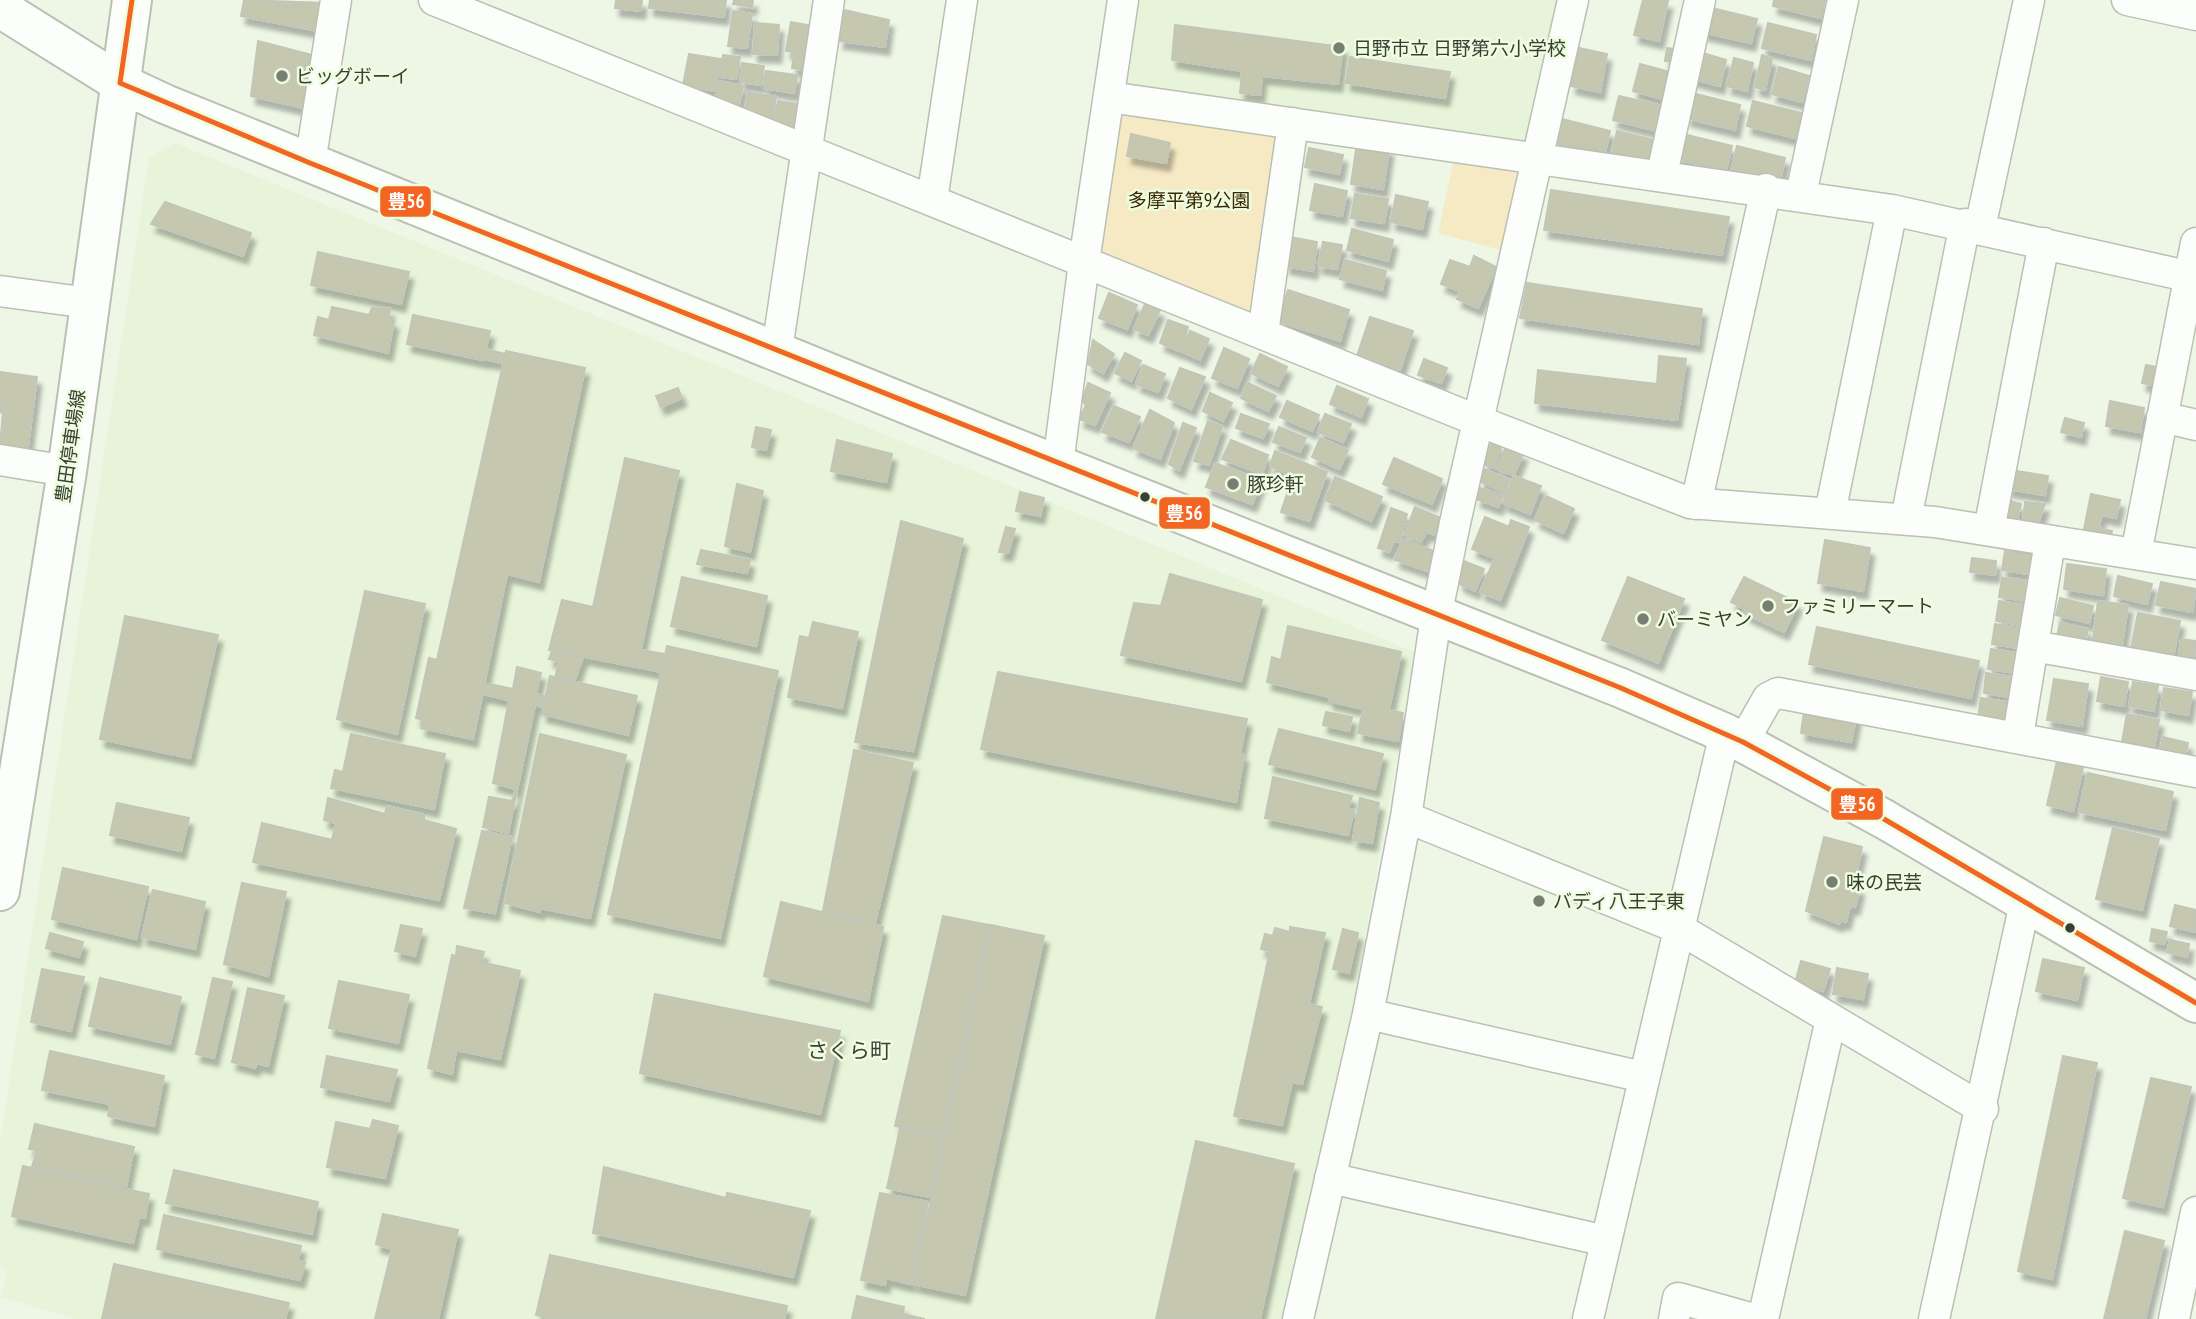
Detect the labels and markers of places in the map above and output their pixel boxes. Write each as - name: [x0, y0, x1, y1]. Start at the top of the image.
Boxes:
- place label: 日野市立 日野第六小学校: [1353, 36, 1566, 60]
- marker: 日野市立 日野第六小学校: [1331, 40, 1347, 56]
- place label: ビッグボーイ: [296, 64, 410, 88]
- marker: ビッグボーイ: [274, 68, 290, 84]
- place label: 豚珍軒: [1247, 472, 1304, 496]
- marker: 豚珍軒: [1225, 476, 1241, 492]
- unlabelled marker: [1138, 490, 1152, 504]
- place label: ファミリーマート: [1782, 594, 1934, 618]
- marker: ファミリーマート: [1760, 598, 1776, 614]
- place label: バーミヤン: [1657, 607, 1752, 631]
- marker: バーミヤン: [1635, 611, 1651, 627]
- place label: 味の民芸: [1846, 870, 1922, 894]
- marker: 味の民芸: [1824, 874, 1840, 890]
- place label: バディ八王子東: [1553, 889, 1685, 913]
- marker: バディ八王子東: [1531, 893, 1547, 909]
- unlabelled marker: [2063, 921, 2077, 935]

